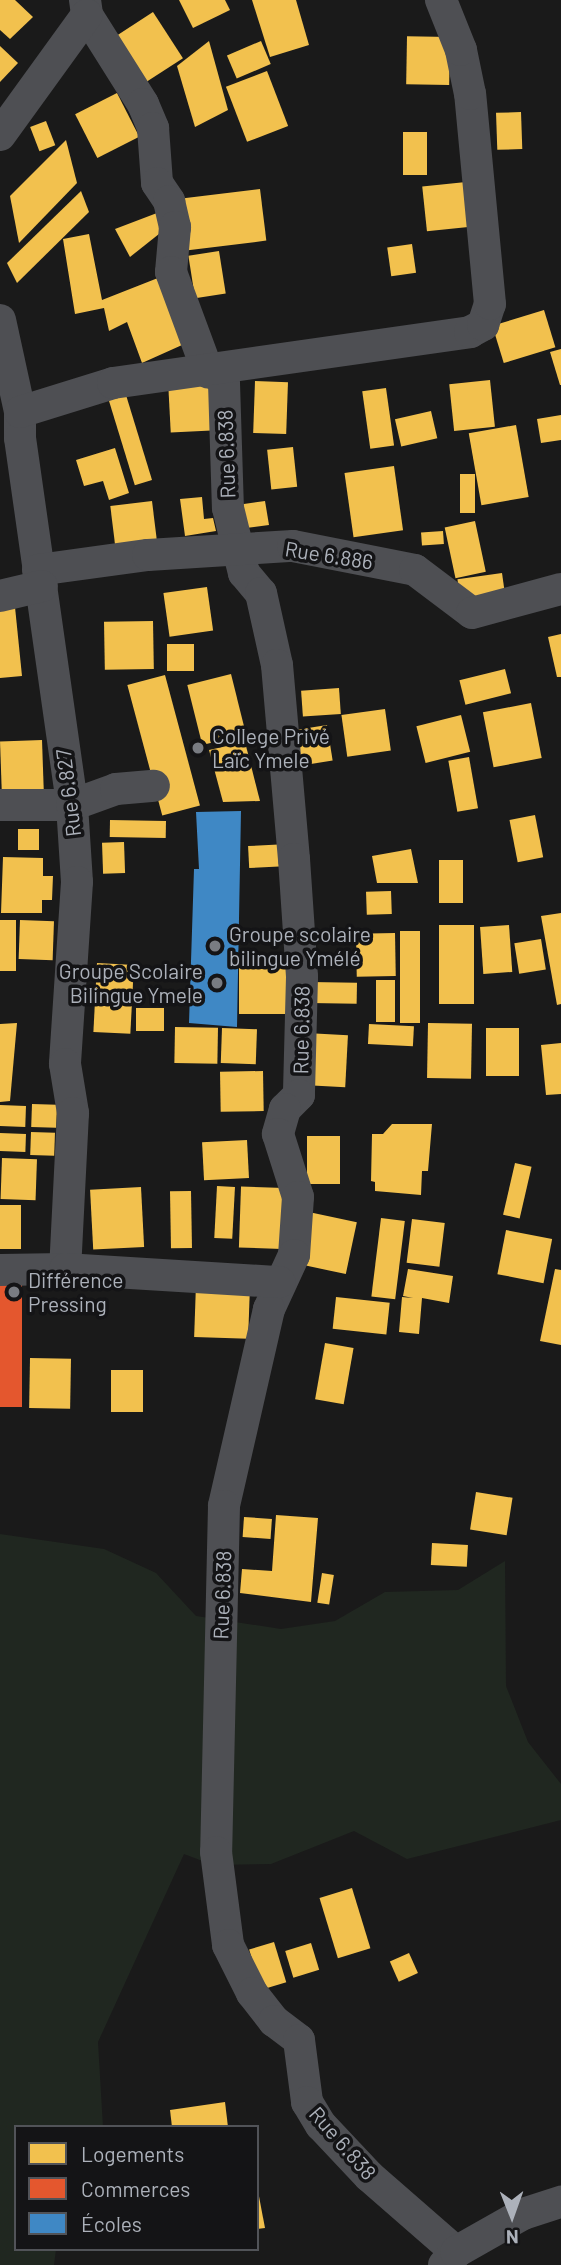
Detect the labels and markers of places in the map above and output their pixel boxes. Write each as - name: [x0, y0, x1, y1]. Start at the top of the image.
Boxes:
- place label: College Privé Laïc Ymele: [212, 723, 330, 773]
- marker: College Privé Laïc Ymele: [190, 740, 206, 756]
- place label: Groupe scolaire bilingue Ymélé: [229, 921, 371, 971]
- marker: Groupe scolaire bilingue Ymélé: [207, 938, 223, 954]
- place label: Groupe Scolaire Bilingue Ymele: [59, 958, 203, 1008]
- marker: Groupe Scolaire Bilingue Ymele: [209, 975, 225, 991]
- place label: Différence Pressing: [28, 1267, 123, 1317]
- marker: Différence Pressing: [6, 1284, 22, 1300]

